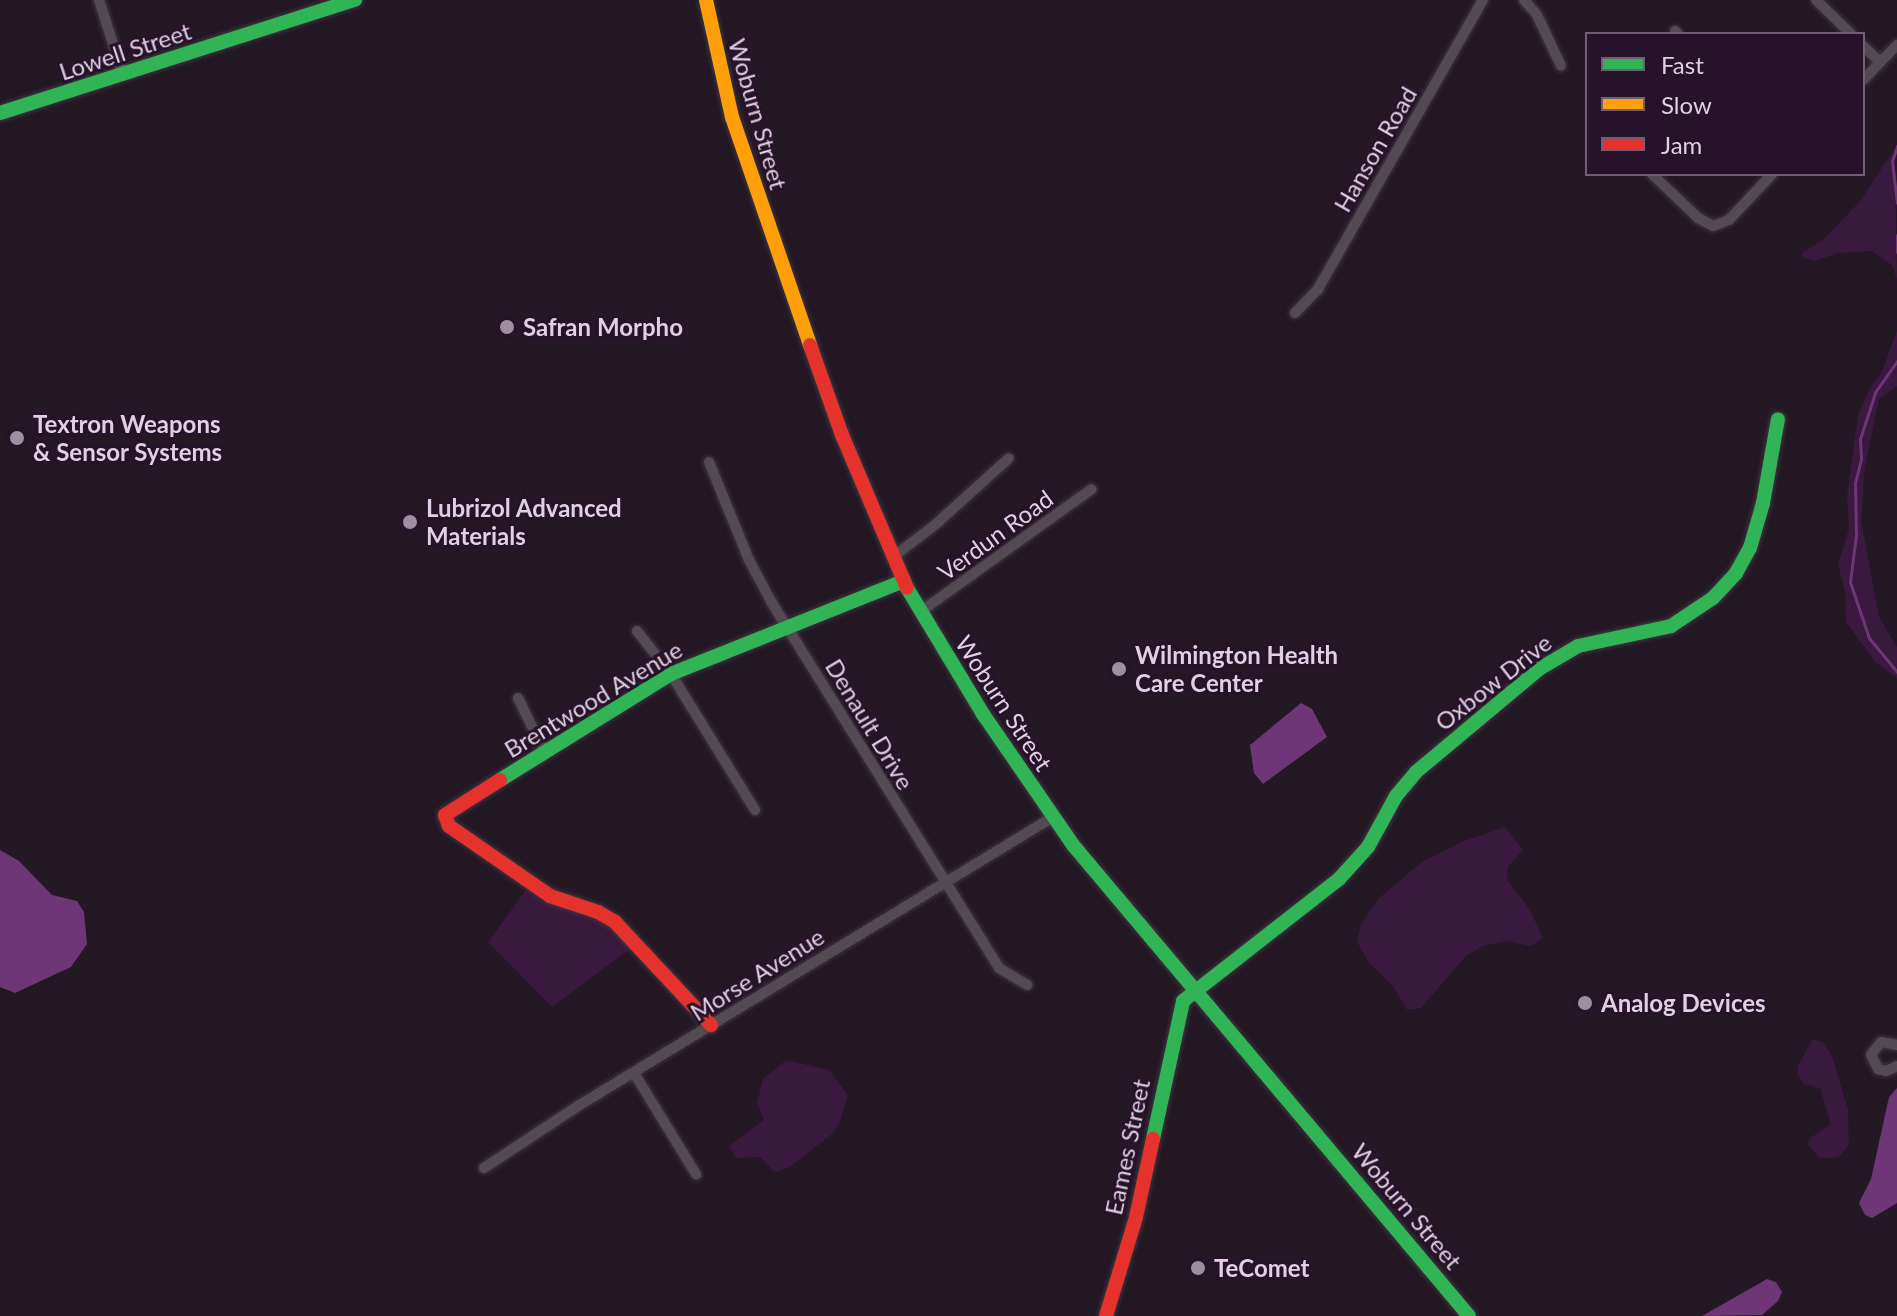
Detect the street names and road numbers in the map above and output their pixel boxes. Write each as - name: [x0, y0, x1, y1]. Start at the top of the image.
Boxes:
- street label: Lowell Street: [55, 16, 195, 86]
- street label: Woburn Street: [723, 35, 793, 193]
- street label: Hanson Road: [1328, 81, 1422, 217]
- street label: Verdun Road: [932, 484, 1058, 586]
- street label: Oxbow Drive: [1429, 628, 1557, 736]
- street label: Woburn Street: [950, 630, 1058, 776]
- street label: Brentwood Avenue: [499, 634, 687, 764]
- street label: Denault Drive: [820, 654, 920, 794]
- street label: Morse Avenue: [685, 921, 829, 1027]
- street label: Eames Street: [1099, 1077, 1155, 1217]
- street label: Woburn Street: [1346, 1137, 1468, 1275]

